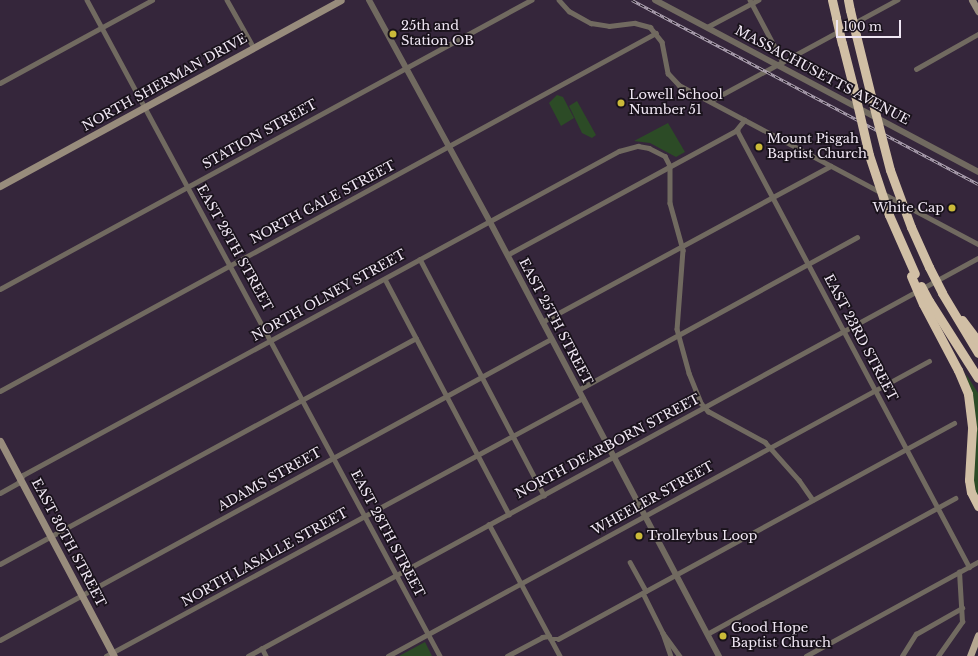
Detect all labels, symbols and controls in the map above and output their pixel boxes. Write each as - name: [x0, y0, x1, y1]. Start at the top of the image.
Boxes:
- scale bar: [838, 12, 903, 38]
- place label: 25th and Station OB: [401, 19, 474, 50]
- text: 100 m: [843, 19, 882, 34]
- street label: MASSACHUSETTS AVENUE: [732, 23, 912, 129]
- marker: 25th and Station OB: [388, 29, 398, 39]
- street label: NORTH SHERMAN DRIVE: [80, 31, 250, 135]
- place label: Lowell School Number 51: [629, 88, 723, 119]
- street label: STATION STREET: [200, 97, 320, 173]
- marker: Lowell School Number 51: [616, 98, 626, 108]
- place label: Mount Pisgah Baptist Church: [767, 132, 867, 163]
- marker: Mount Pisgah Baptist Church: [754, 142, 764, 152]
- street label: NORTH GALE STREET: [248, 158, 398, 248]
- street label: EAST 28TH STREET: [193, 182, 275, 314]
- place label: White Cap: [873, 200, 944, 216]
- marker: White Cap: [947, 203, 957, 213]
- street label: NORTH OLNEY STREET: [249, 247, 409, 345]
- street label: EAST 25TH STREET: [515, 256, 595, 388]
- street label: EAST 23RD STREET: [820, 272, 900, 404]
- street label: NORTH DEARBORN STREET: [513, 392, 703, 502]
- street label: ADAMS STREET: [216, 445, 324, 515]
- street label: WHEELER STREET: [589, 459, 717, 539]
- street label: EAST 28TH STREET: [347, 468, 427, 600]
- street label: EAST 30TH STREET: [27, 476, 109, 610]
- street label: NORTH LASALLE STREET: [179, 506, 351, 610]
- place label: Trolleybus Loop: [647, 528, 757, 544]
- marker: Trolleybus Loop: [634, 531, 644, 541]
- place label: Good Hope Baptist Church: [731, 621, 831, 652]
- marker: Good Hope Baptist Church: [718, 631, 728, 641]

